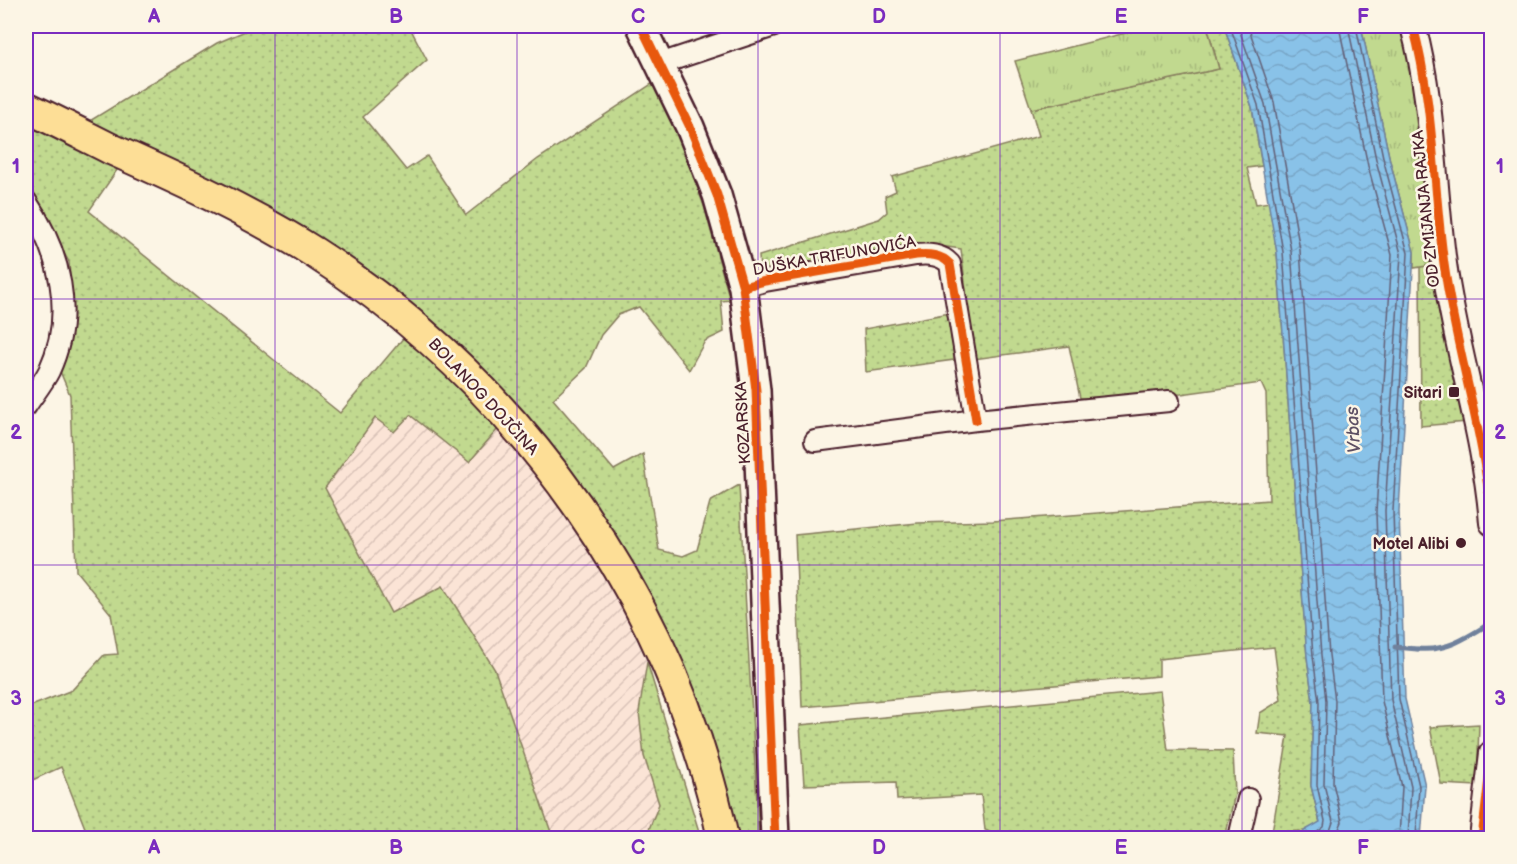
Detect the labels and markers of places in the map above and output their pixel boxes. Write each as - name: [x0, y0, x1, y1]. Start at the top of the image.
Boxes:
- place label: Sitari: [1404, 384, 1442, 403]
- marker: Sitari: [1447, 385, 1461, 399]
- place label: Motel Alibi: [1372, 535, 1449, 554]
- marker: Motel Alibi: [1454, 536, 1468, 550]

